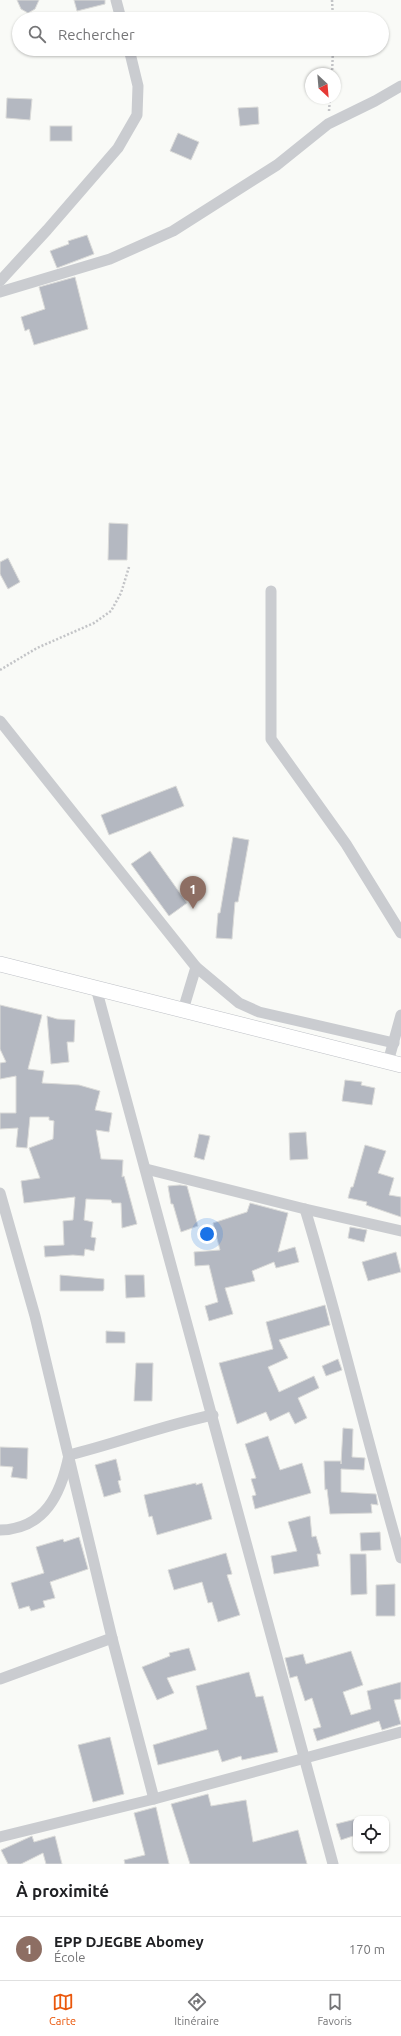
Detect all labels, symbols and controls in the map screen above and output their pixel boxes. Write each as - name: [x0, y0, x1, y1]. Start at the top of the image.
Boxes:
- search box: [12, 12, 389, 56]
- icon: search: [26, 23, 48, 45]
- text: Rechercher: [58, 26, 135, 43]
- north arrow: [305, 68, 341, 104]
- pin: 1: [180, 876, 206, 909]
- your location: [197, 1224, 217, 1244]
- map controls: [353, 1816, 389, 1852]
- button: locate: [353, 1816, 389, 1852]
- text: À proximité: [16, 1881, 109, 1900]
- text: EPP DJEGBE Abomey: [54, 1933, 204, 1950]
- text: 1: [25, 1942, 33, 1956]
- text: 170 m: [349, 1942, 385, 1956]
- text: École: [54, 1950, 85, 1964]
- tab: Carte: [49, 1991, 76, 2027]
- tab: Itinéraire: [174, 1991, 219, 2027]
- tab: Favoris: [317, 1991, 352, 2027]

